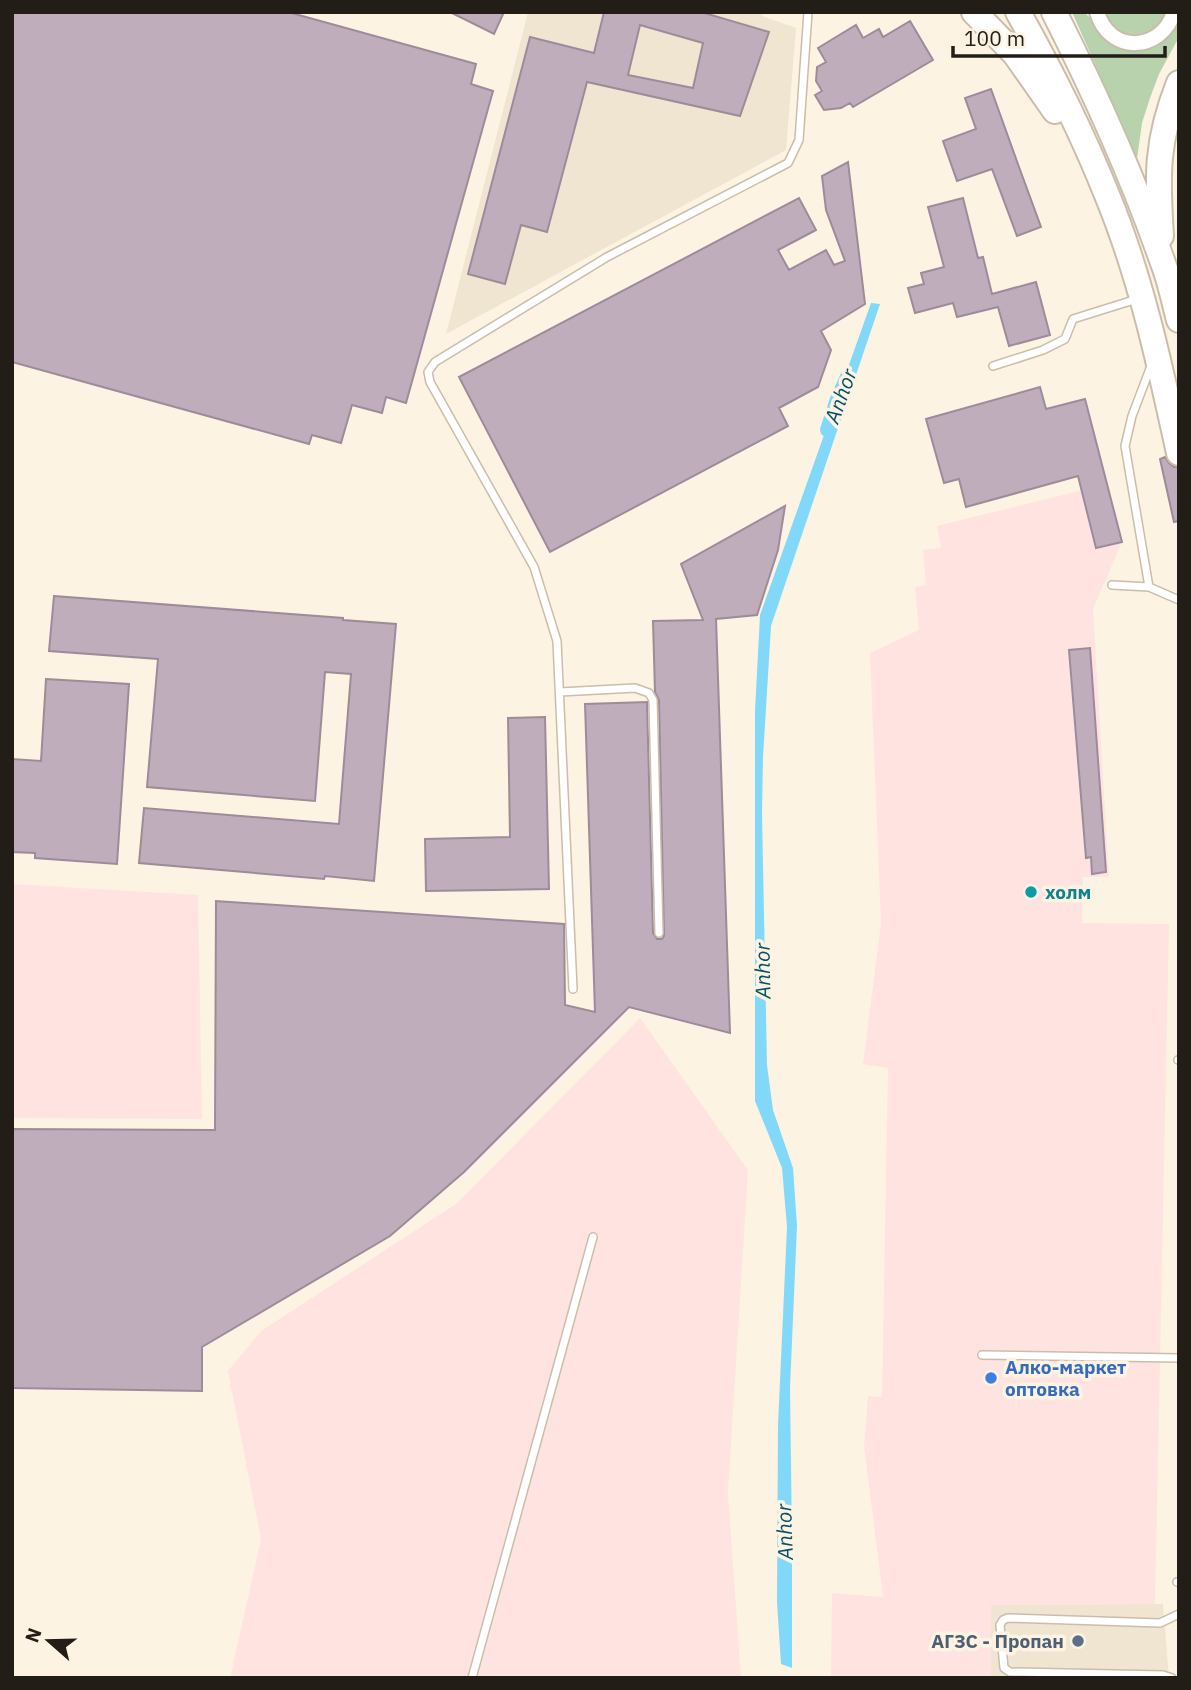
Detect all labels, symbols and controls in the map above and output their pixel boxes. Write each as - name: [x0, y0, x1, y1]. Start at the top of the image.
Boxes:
- scale bar: [953, 14, 1165, 58]
- text: 100 m: [964, 24, 1025, 52]
- water label: Anhor: [817, 364, 863, 428]
- place label: холм: [1045, 880, 1091, 904]
- marker: холм: [1023, 884, 1039, 900]
- water label: Anhor: [747, 941, 777, 1000]
- place label: Алко-маркет оптовка: [1005, 1355, 1126, 1401]
- marker: Алко-маркет оптовка: [983, 1370, 999, 1386]
- water label: Anhor: [769, 1502, 799, 1561]
- north arrow: [14, 1606, 84, 1676]
- text: N: [19, 1625, 47, 1646]
- place label: АГЗС - Пропан: [931, 1629, 1064, 1653]
- marker: АГЗС - Пропан: [1070, 1633, 1086, 1649]

